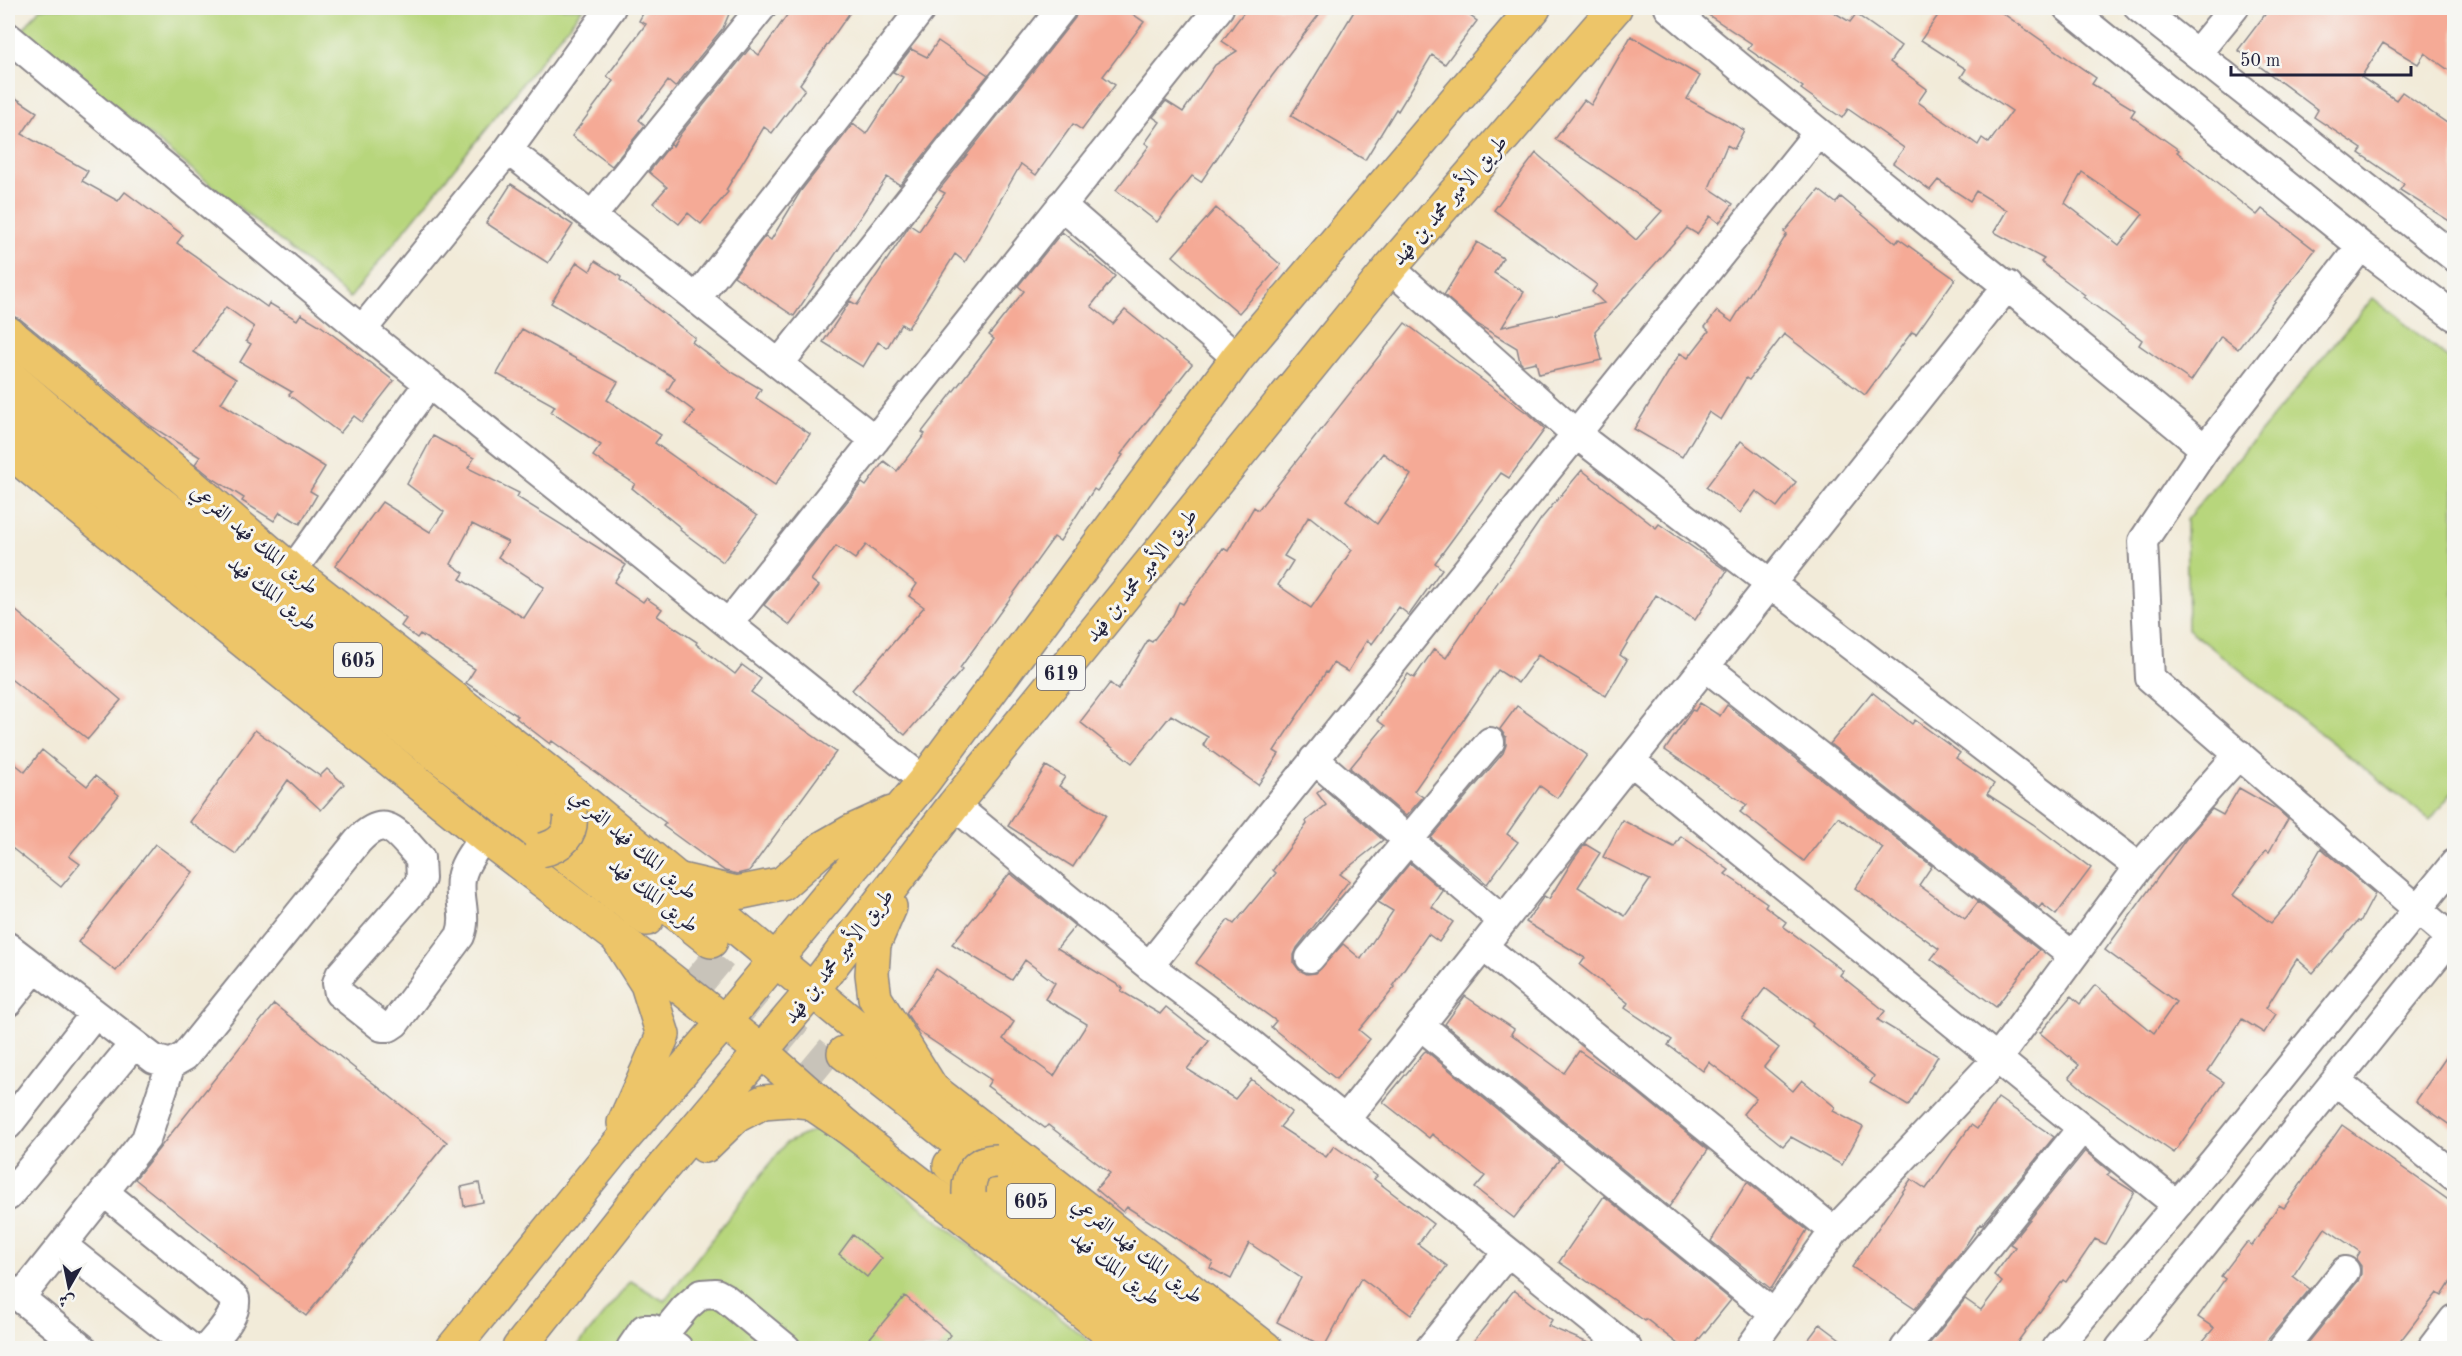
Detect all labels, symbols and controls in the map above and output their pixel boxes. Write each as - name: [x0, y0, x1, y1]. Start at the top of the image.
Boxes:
- scale bar: [2231, 39, 2411, 77]
- text: 50 m: [2240, 52, 2280, 70]
- street label: طريق الأمير محمد بن فهد: [1384, 128, 1513, 271]
- street label: طريق الملك فهد الفرعي: [186, 478, 324, 600]
- street label: طريق الأمير محمد بن فهد: [1077, 502, 1203, 647]
- street label: طريق الملك فهد: [223, 550, 323, 636]
- road number: 605: [334, 643, 382, 677]
- road number: 619: [1037, 656, 1085, 690]
- street label: طريق الملك فهد الفرعي: [565, 783, 703, 905]
- street label: طريق الملك فهد: [604, 852, 704, 938]
- street label: طريق الأمير محمد بن فهد: [775, 882, 899, 1029]
- road number: 605: [1007, 1184, 1055, 1218]
- street label: طريق الملك فهد الفرعي: [1067, 1191, 1209, 1309]
- street label: طريق الملك فهد: [1066, 1225, 1166, 1311]
- north arrow: [39, 1257, 99, 1317]
- text: ش: [58, 1291, 76, 1309]

